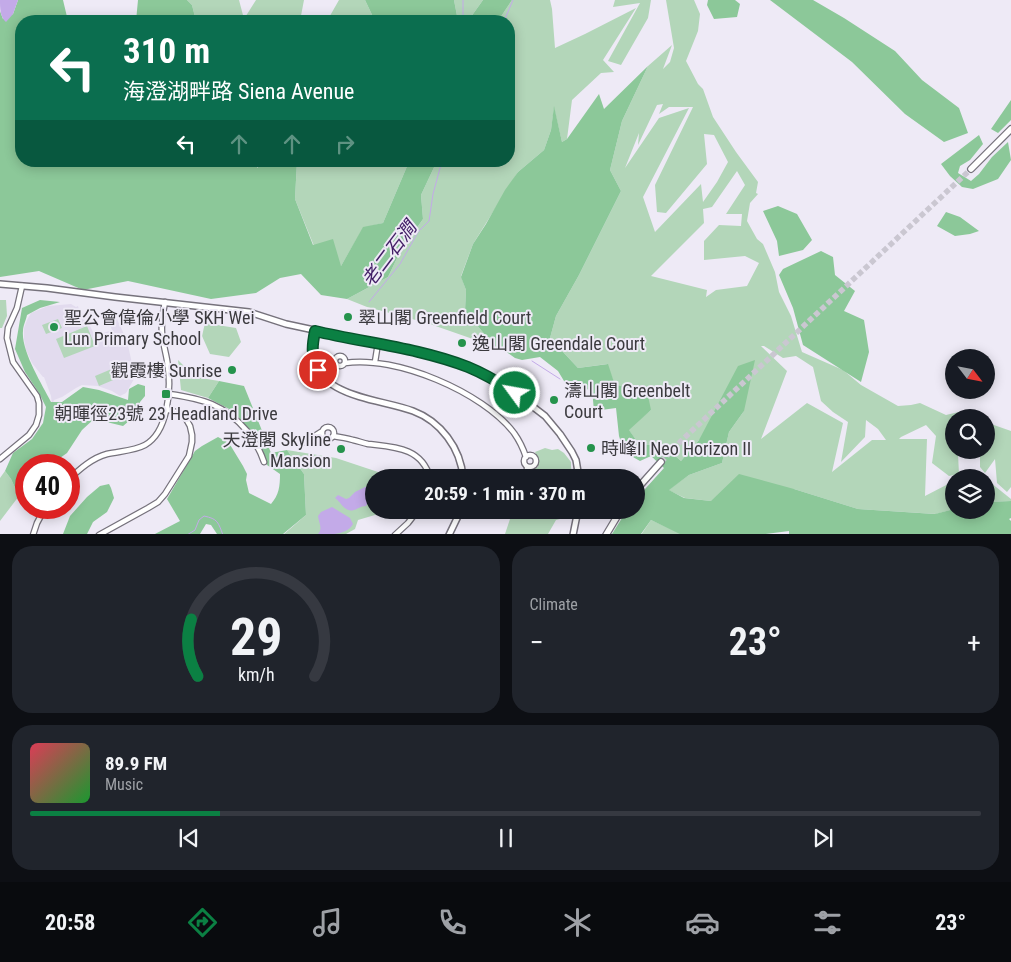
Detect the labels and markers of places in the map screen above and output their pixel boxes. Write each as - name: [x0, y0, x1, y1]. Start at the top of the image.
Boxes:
- place label: 聖公會偉倫小學 SKH Wei Lun Primary School: [64, 307, 255, 349]
- place label: 翠山閣 Greenfield Court: [358, 307, 531, 328]
- marker: 翠山閣 Greenfield Court: [342, 311, 354, 323]
- marker: 聖公會偉倫小學 SKH Wei Lun Primary School: [48, 321, 60, 333]
- place label: 逸山閣 Greendale Court: [472, 333, 645, 354]
- marker: 逸山閣 Greendale Court: [456, 337, 468, 349]
- pin: [297, 349, 339, 391]
- place label: 觀霞樓 Sunrise: [111, 360, 222, 381]
- marker: 觀霞樓 Sunrise: [226, 364, 238, 376]
- place label: 濤山閣 Greenbelt Court: [564, 380, 690, 422]
- marker: 朝暉徑23號 23 Headland Drive: [160, 388, 172, 400]
- marker: 濤山閣 Greenbelt Court: [548, 394, 560, 406]
- place label: 朝暉徑23號 23 Headland Drive: [54, 403, 278, 424]
- place label: 天澄閣 Skyline Mansion: [223, 429, 331, 471]
- place label: 時峰II Neo Horizon II: [601, 438, 751, 459]
- marker: 時峰II Neo Horizon II: [585, 442, 597, 454]
- marker: 天澄閣 Skyline Mansion: [335, 443, 347, 455]

